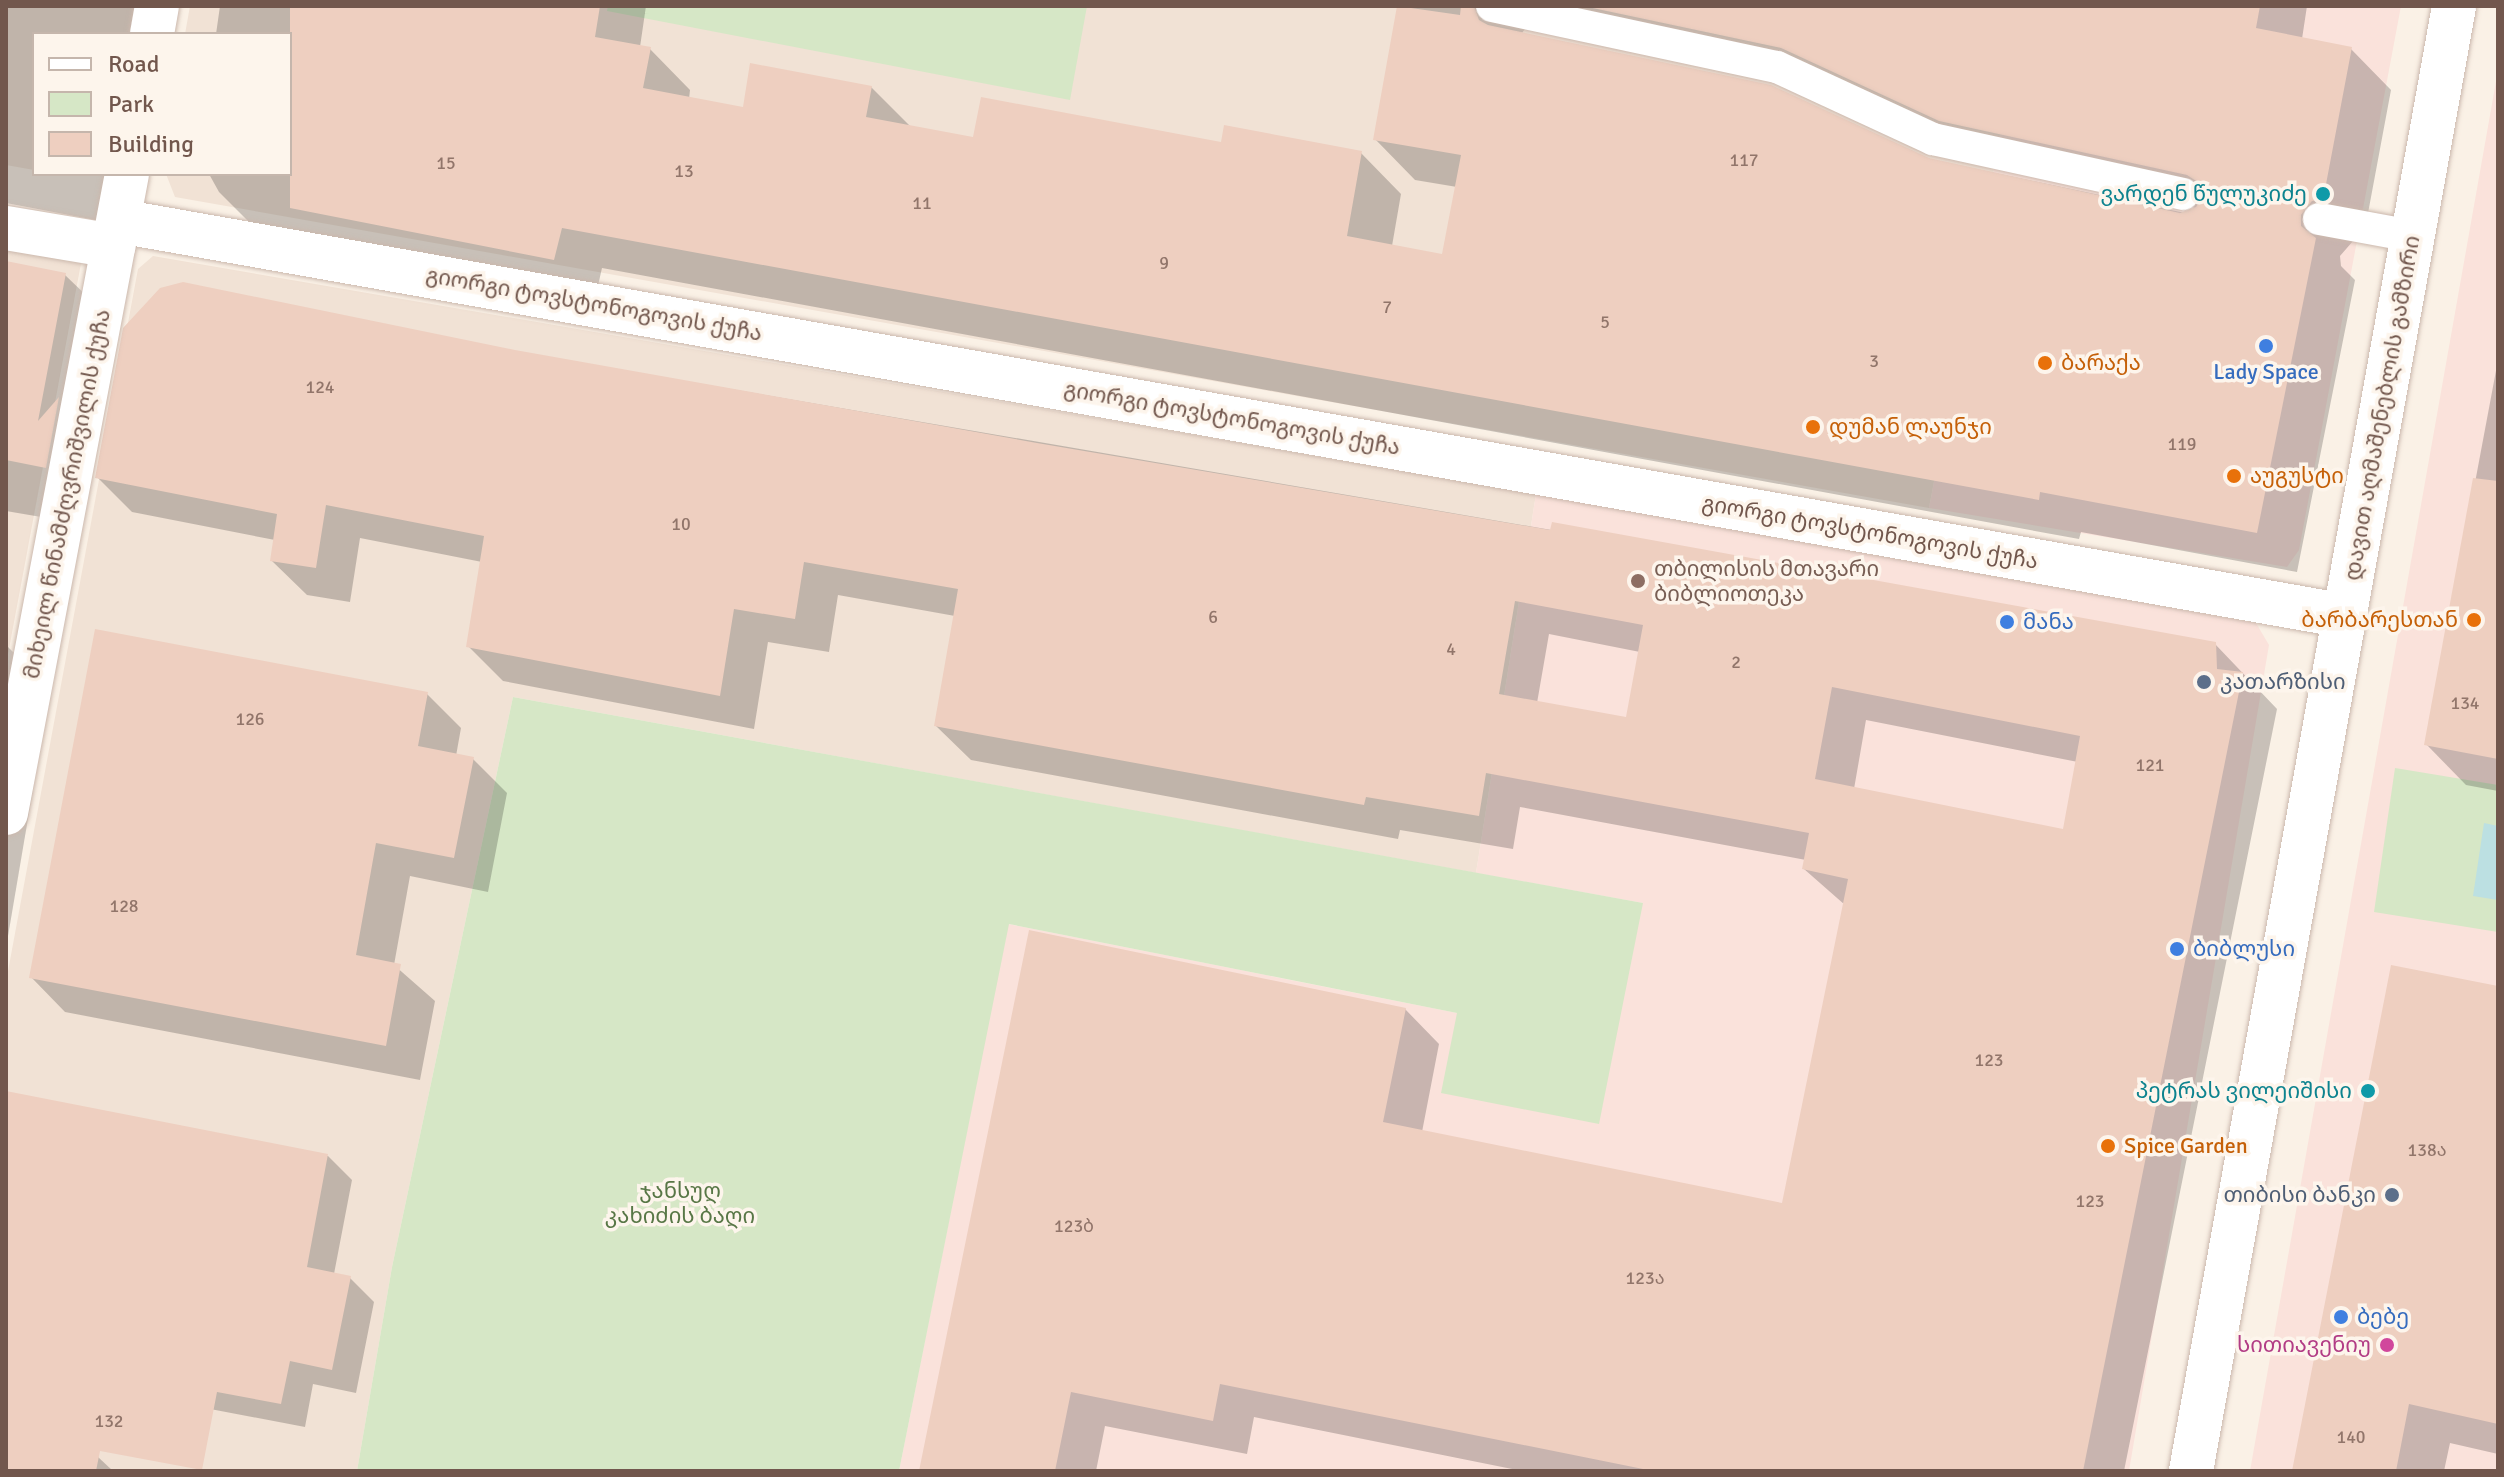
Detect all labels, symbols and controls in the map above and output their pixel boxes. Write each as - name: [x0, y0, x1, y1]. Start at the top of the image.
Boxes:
- legend: [32, 32, 292, 176]
- text: Road: [108, 49, 159, 79]
- text: Park: [108, 89, 154, 119]
- text: Building: [108, 129, 194, 159]
- house number: 117: [1729, 149, 1759, 171]
- house number: 15: [436, 152, 456, 174]
- house number: 13: [674, 160, 694, 182]
- place label: ვარდენ წულუკიძე: [2101, 181, 2307, 207]
- marker: ვარდენ წულუკიძე: [2314, 185, 2332, 203]
- house number: 11: [912, 192, 932, 214]
- street label: დავით აღმაშენებლის გამზირი: [2339, 233, 2425, 583]
- house number: 9: [1159, 252, 1169, 274]
- street label: გიორგი ტოვსტონოგოვის ქუჩა: [424, 261, 764, 347]
- house number: 7: [1382, 296, 1392, 318]
- street label: მიხეილ წინამძღვრიშვილის ქუჩა: [18, 307, 116, 681]
- house number: 5: [1600, 311, 1610, 333]
- marker: Lady Space: [2257, 337, 2275, 355]
- house number: 3: [1869, 350, 1879, 372]
- place label: ბარაქა: [2061, 350, 2141, 376]
- marker: ბარაქა: [2036, 354, 2054, 372]
- place label: Lady Space: [2213, 359, 2319, 385]
- street label: გიორგი ტოვსტონოგოვის ქუჩა: [1062, 375, 1402, 461]
- house number: 124: [305, 376, 335, 398]
- place label: დუმან ლაუნჯი: [1829, 414, 1992, 440]
- marker: დუმან ლაუნჯი: [1804, 418, 1822, 436]
- house number: 119: [2167, 433, 2197, 455]
- place label: აუგუსტი: [2250, 463, 2344, 489]
- marker: აუგუსტი: [2225, 467, 2243, 485]
- street label: გიორგი ტოვსტონოგოვის ქუჩა: [1700, 489, 2040, 575]
- house number: 10: [671, 513, 691, 535]
- place label: თბილისის მთავარი ბიბლიოთეკა: [1654, 555, 1879, 606]
- marker: თბილისის მთავარი ბიბლიოთეკა: [1629, 572, 1647, 590]
- house number: 6: [1208, 606, 1218, 628]
- place label: ბარბარესთან: [2301, 607, 2458, 633]
- place label: მანა: [2023, 609, 2074, 635]
- marker: ბარბარესთან: [2465, 611, 2483, 629]
- marker: მანა: [1998, 613, 2016, 631]
- house number: 4: [1446, 638, 1456, 660]
- house number: 2: [1731, 651, 1741, 673]
- place label: კათარზისი: [2220, 669, 2346, 695]
- marker: კათარზისი: [2195, 673, 2213, 691]
- house number: 134: [2450, 692, 2480, 714]
- house number: 126: [235, 708, 265, 730]
- house number: 121: [2135, 754, 2165, 776]
- house number: 128: [109, 895, 139, 917]
- place label: ბიბლუსი: [2193, 936, 2295, 962]
- marker: ბიბლუსი: [2168, 940, 2186, 958]
- house number: 123: [1974, 1049, 2004, 1071]
- place label: პეტრას ვილეიშისი: [2136, 1078, 2352, 1104]
- marker: პეტრას ვილეიშისი: [2359, 1082, 2377, 1100]
- place label: Spice Garden: [2124, 1133, 2248, 1159]
- marker: Spice Garden: [2099, 1137, 2117, 1155]
- house number: 138ა: [2407, 1139, 2447, 1161]
- park label: ჯანსუღ კახიძის ბაღი: [605, 1177, 755, 1228]
- place label: თიბისი ბანკი: [2223, 1182, 2376, 1208]
- marker: თიბისი ბანკი: [2383, 1186, 2401, 1204]
- house number: 123: [2075, 1190, 2105, 1212]
- house number: 123ბ: [1054, 1215, 1094, 1237]
- house number: 123ა: [1625, 1267, 1665, 1289]
- place label: ბებე: [2357, 1304, 2409, 1330]
- marker: ბებე: [2332, 1308, 2350, 1326]
- place label: სითიავენიუ: [2237, 1332, 2371, 1358]
- marker: სითიავენიუ: [2378, 1336, 2396, 1354]
- house number: 132: [94, 1410, 124, 1432]
- house number: 140: [2336, 1426, 2366, 1448]

